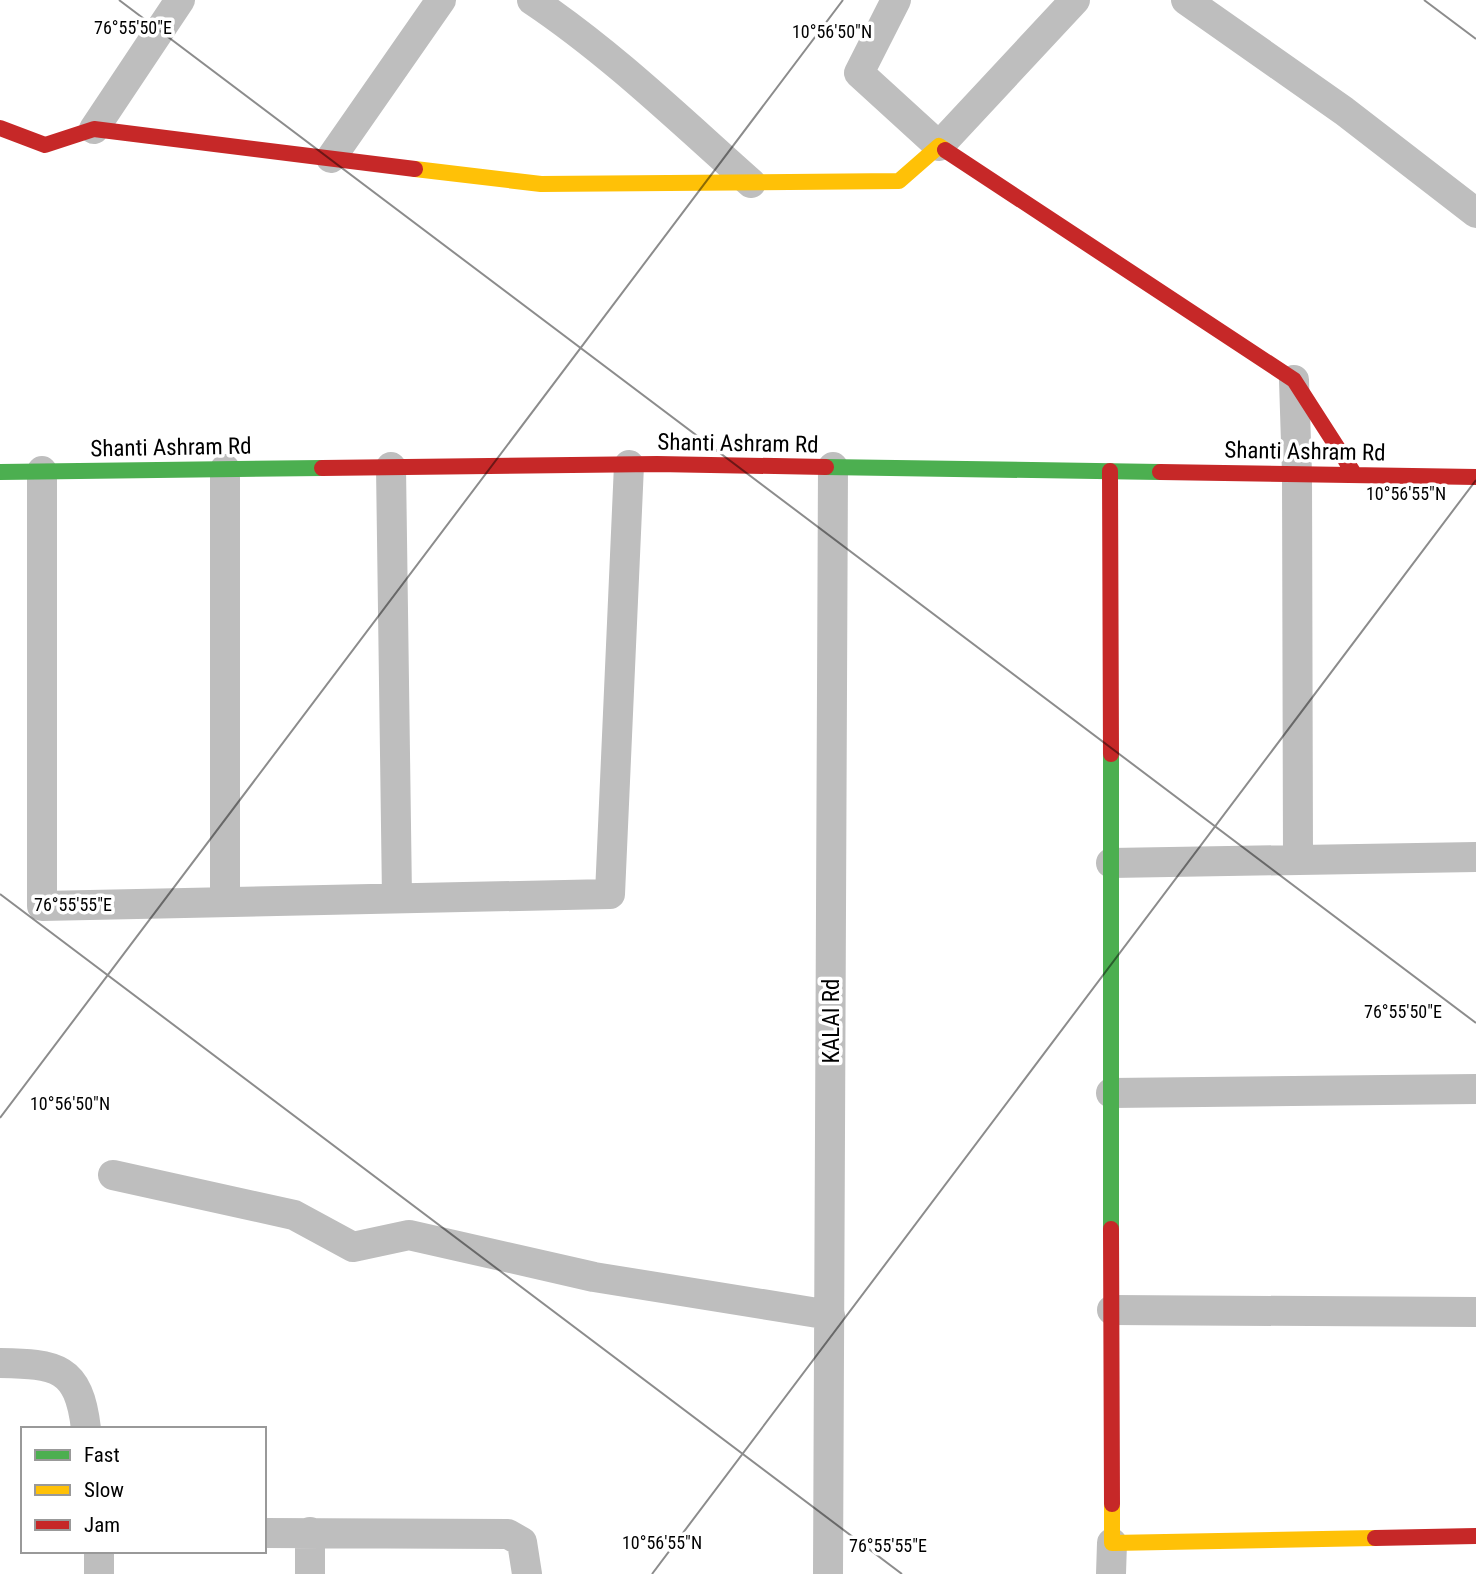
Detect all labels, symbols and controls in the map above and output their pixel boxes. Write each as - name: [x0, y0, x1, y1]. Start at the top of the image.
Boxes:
- text: 76°55'50"E: [94, 17, 172, 38]
- text: 10°56'50"N: [792, 21, 872, 42]
- street label: Shanti Ashram Rd: [657, 429, 819, 458]
- street label: Shanti Ashram Rd: [90, 433, 252, 462]
- street label: Shanti Ashram Rd: [1224, 437, 1386, 466]
- text: 10°56'55"N: [1366, 483, 1446, 504]
- text: 76°55'55"E: [34, 894, 112, 915]
- street label: KALAI Rd: [818, 979, 845, 1063]
- text: 76°55'50"E: [1364, 1001, 1442, 1022]
- text: 10°56'50"N: [30, 1093, 110, 1114]
- legend: [21, 1427, 266, 1553]
- text: Fast: [84, 1443, 120, 1467]
- text: Slow: [84, 1478, 124, 1502]
- text: Jam: [84, 1513, 120, 1537]
- text: 10°56'55"N: [622, 1532, 702, 1553]
- text: 76°55'55"E: [849, 1535, 927, 1556]

